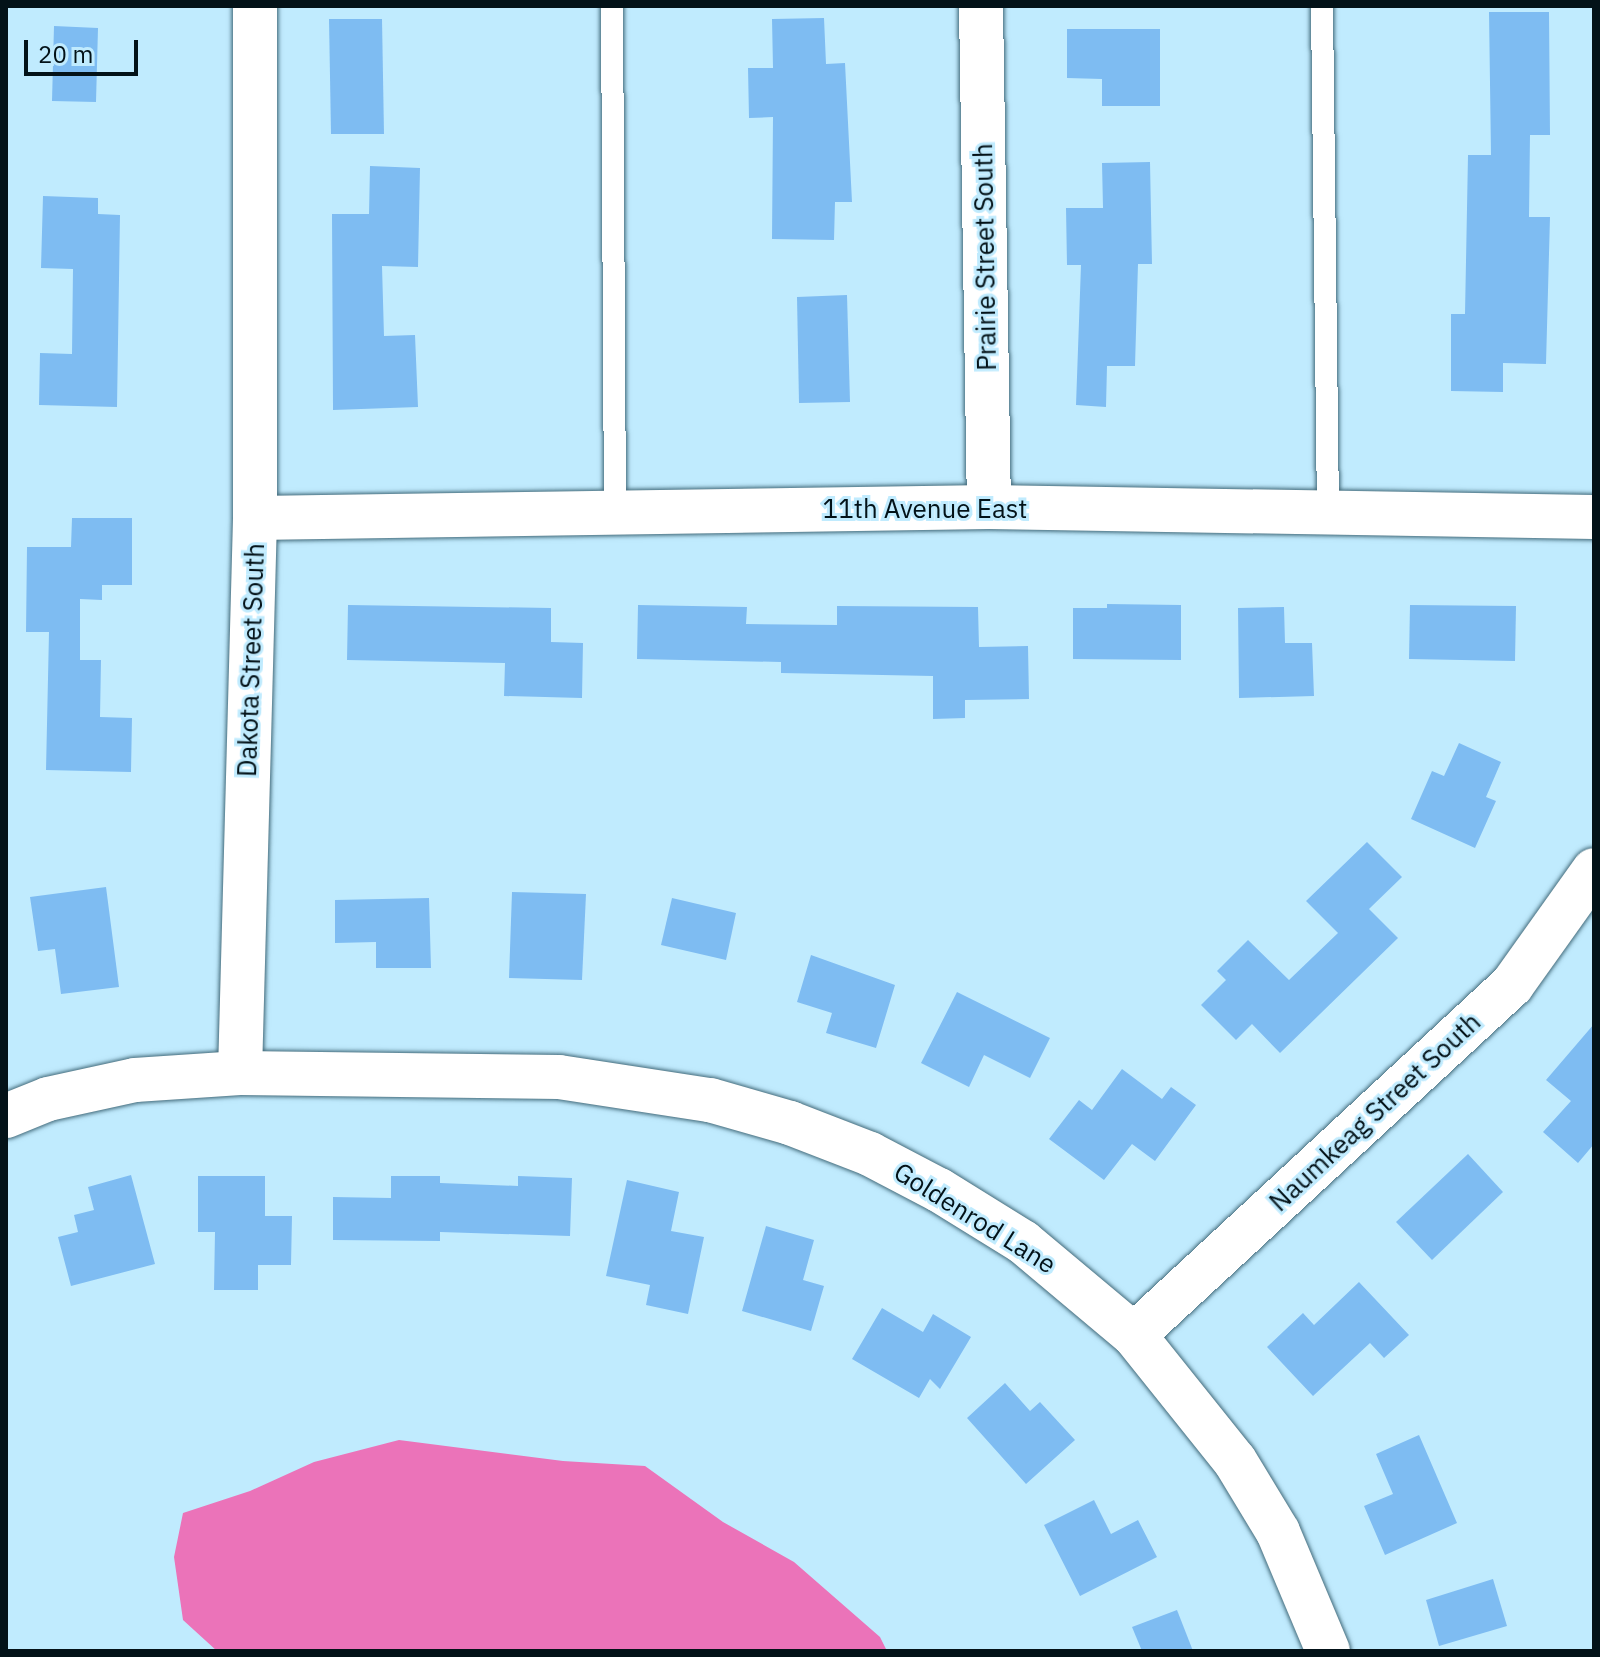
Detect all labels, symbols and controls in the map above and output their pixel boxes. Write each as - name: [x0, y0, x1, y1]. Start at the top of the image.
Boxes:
- scale bar: [28, 24, 142, 74]
- text: 20 m: [38, 38, 93, 70]
- street label: Prairie Street South: [967, 143, 1003, 371]
- street label: 11th Avenue East: [823, 493, 1027, 525]
- street label: Dakota Street South: [231, 542, 271, 778]
- street label: Naumkeag Street South: [1263, 1006, 1487, 1218]
- street label: Goldenrod Lane: [888, 1156, 1062, 1280]

